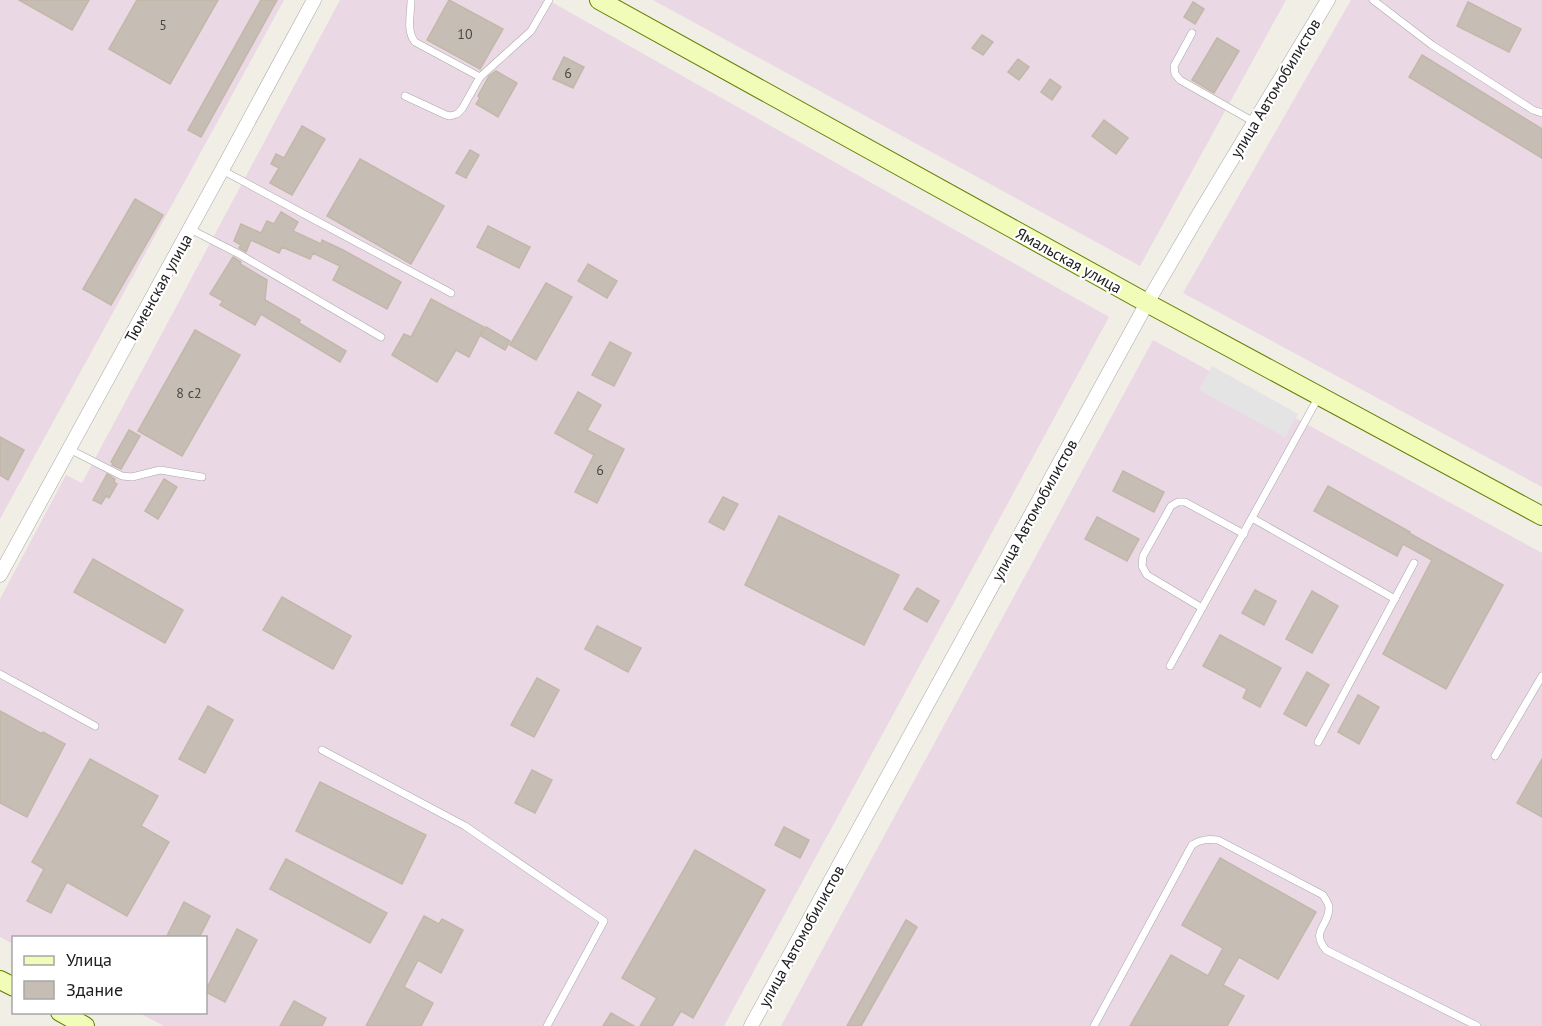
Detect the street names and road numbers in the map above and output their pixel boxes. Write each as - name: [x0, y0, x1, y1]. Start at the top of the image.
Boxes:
- street label: улица Автомобилистов: [1225, 15, 1325, 161]
- street label: Ямальская улица: [1013, 223, 1125, 297]
- street label: Тюменская улица: [120, 230, 196, 346]
- street label: улица Автомобилистов: [987, 436, 1081, 584]
- street label: улица Автомобилистов: [754, 862, 848, 1010]

